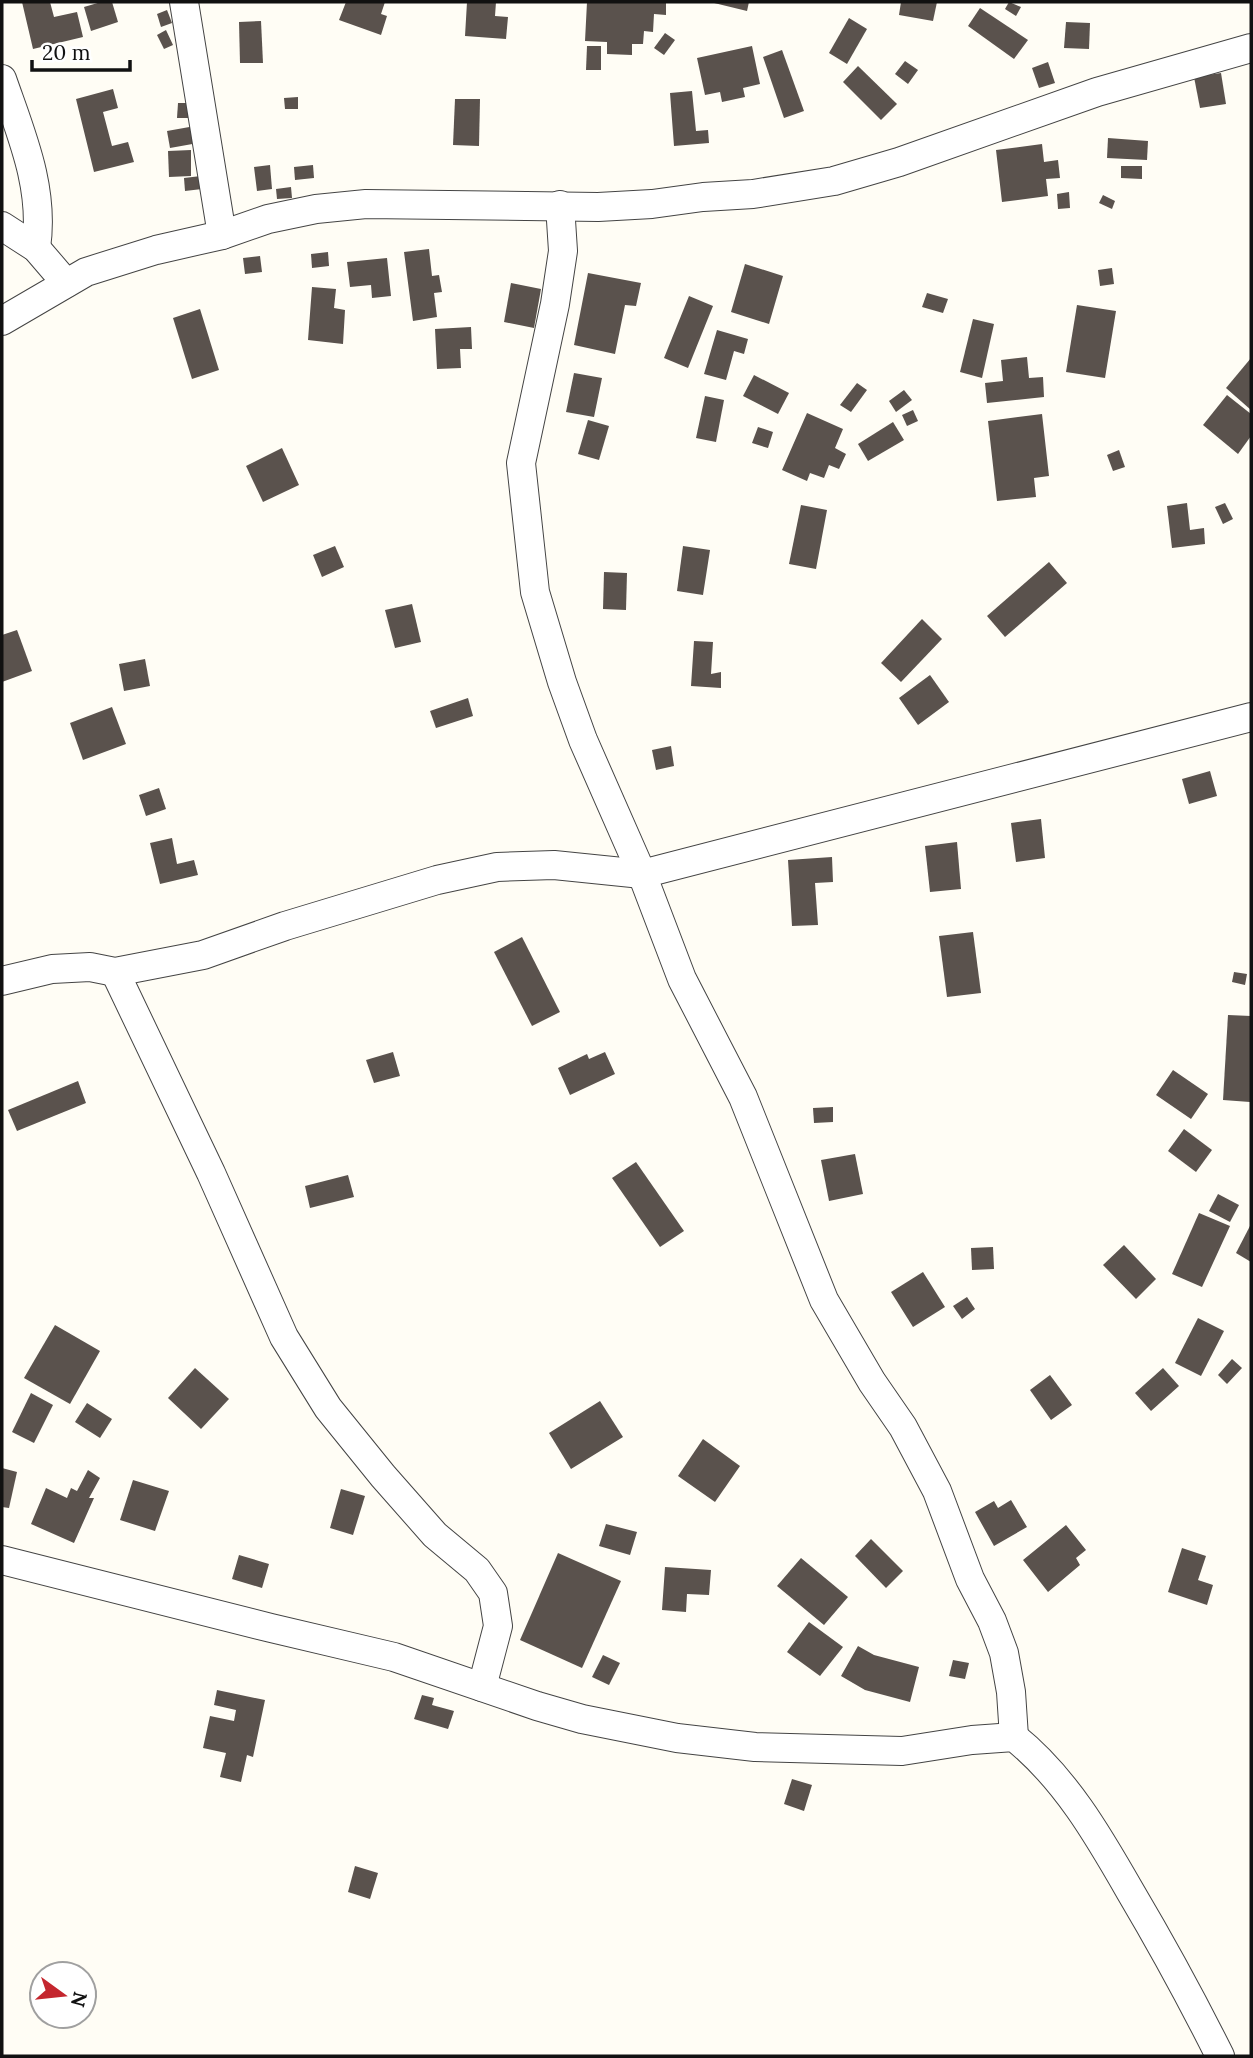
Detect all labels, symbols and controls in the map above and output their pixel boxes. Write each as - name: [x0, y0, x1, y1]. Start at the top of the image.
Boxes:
- scale bar: [32, 28, 130, 72]
- text: 20 m: [42, 39, 91, 66]
- north arrow: [28, 1960, 98, 2030]
- text: N: [66, 1989, 93, 2010]

